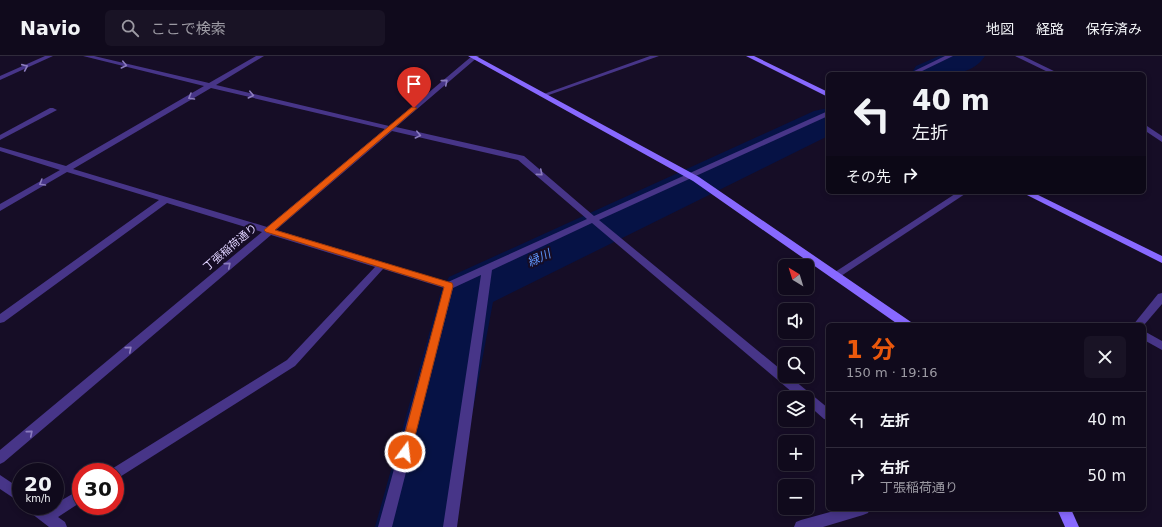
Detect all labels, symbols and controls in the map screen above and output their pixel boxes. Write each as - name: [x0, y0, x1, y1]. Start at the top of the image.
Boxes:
- search box: [105, 10, 385, 46]
- text: Navio: [20, 17, 81, 39]
- icon: search: [119, 17, 141, 39]
- text: ここで検索: [151, 20, 226, 38]
- text: 地図: [986, 21, 1014, 37]
- text: 経路: [1036, 21, 1064, 37]
- text: 保存済み: [1086, 21, 1142, 37]
- one-way arrow: [120, 60, 127, 69]
- one-way arrow: [21, 64, 28, 72]
- pin: [397, 67, 431, 108]
- icon: arrive: [403, 73, 425, 95]
- one-way arrow: [441, 79, 448, 86]
- text: 40 m: [912, 84, 990, 117]
- icon: left: [846, 88, 898, 140]
- one-way arrow: [247, 90, 254, 99]
- one-way arrow: [188, 92, 195, 99]
- text: 左折: [912, 122, 948, 143]
- one-way arrow: [415, 130, 421, 138]
- icon: right: [899, 164, 921, 186]
- text: その先: [846, 168, 891, 186]
- one-way arrow: [535, 169, 542, 176]
- one-way arrow: [39, 178, 46, 186]
- street label: 丁張稲荷通り: [201, 221, 260, 274]
- water label: 緑川: [525, 246, 555, 269]
- north arrow: [778, 259, 814, 295]
- map controls: [778, 259, 814, 515]
- one-way arrow: [223, 262, 231, 269]
- button: sound: [778, 303, 814, 339]
- text: 1 分: [846, 336, 895, 364]
- button: close: [1084, 336, 1126, 378]
- one-way arrow: [124, 346, 132, 353]
- button: search: [778, 347, 814, 383]
- text: 150 m · 19:16: [846, 365, 937, 380]
- button: layers: [778, 391, 814, 427]
- icon: left: [846, 409, 868, 431]
- text: 40 m: [1088, 411, 1126, 429]
- text: 左折: [880, 412, 910, 430]
- one-way arrow: [25, 430, 32, 437]
- position arrow: [384, 431, 426, 473]
- button: +: [778, 435, 814, 471]
- text: 右折: [880, 459, 910, 477]
- speed limit sign: 30: [72, 463, 124, 515]
- icon: right: [846, 465, 868, 487]
- text: 50 m: [1088, 467, 1126, 485]
- text: 20: [24, 472, 52, 496]
- button: −: [778, 479, 814, 515]
- text: 丁張稲荷通り: [880, 480, 958, 495]
- text: km/h: [25, 493, 51, 504]

